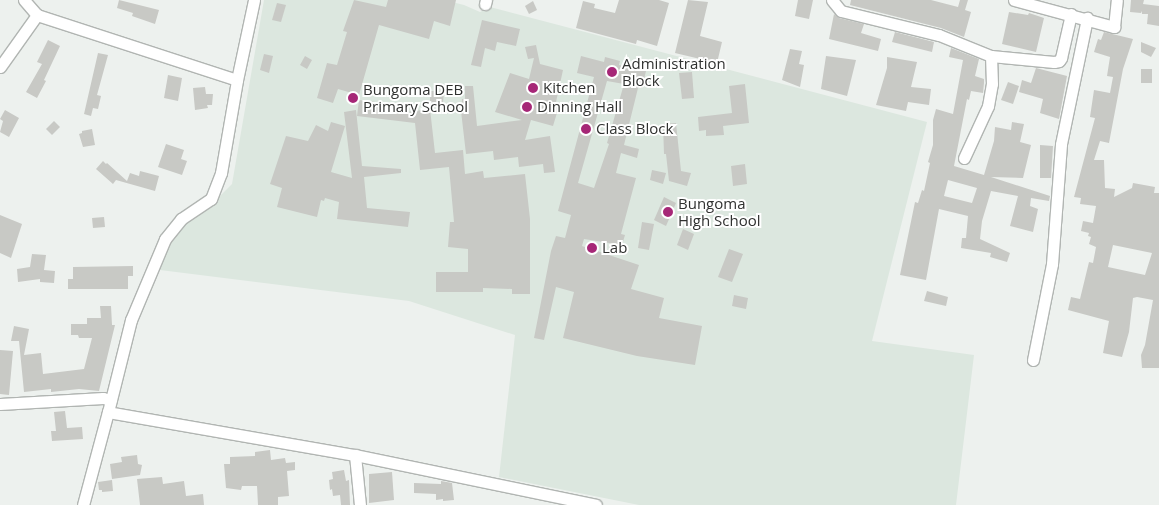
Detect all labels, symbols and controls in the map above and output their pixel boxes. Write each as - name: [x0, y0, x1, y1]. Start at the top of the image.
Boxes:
- place label: Administration Block: [622, 54, 726, 89]
- marker: Administration Block: [606, 66, 618, 78]
- place label: Kitchen: [543, 79, 595, 97]
- place label: Bungoma DEB Primary School: [363, 80, 468, 115]
- marker: Kitchen: [527, 82, 539, 94]
- marker: Bungoma DEB Primary School: [347, 92, 359, 104]
- place label: Dinning Hall: [537, 98, 622, 116]
- marker: Dinning Hall: [521, 101, 533, 113]
- place label: Class Block: [596, 120, 673, 138]
- marker: Class Block: [580, 123, 592, 135]
- place label: Bungoma High School: [678, 194, 761, 229]
- marker: Bungoma High School: [662, 206, 674, 218]
- place label: Lab: [602, 239, 627, 257]
- marker: Lab: [586, 242, 598, 254]

